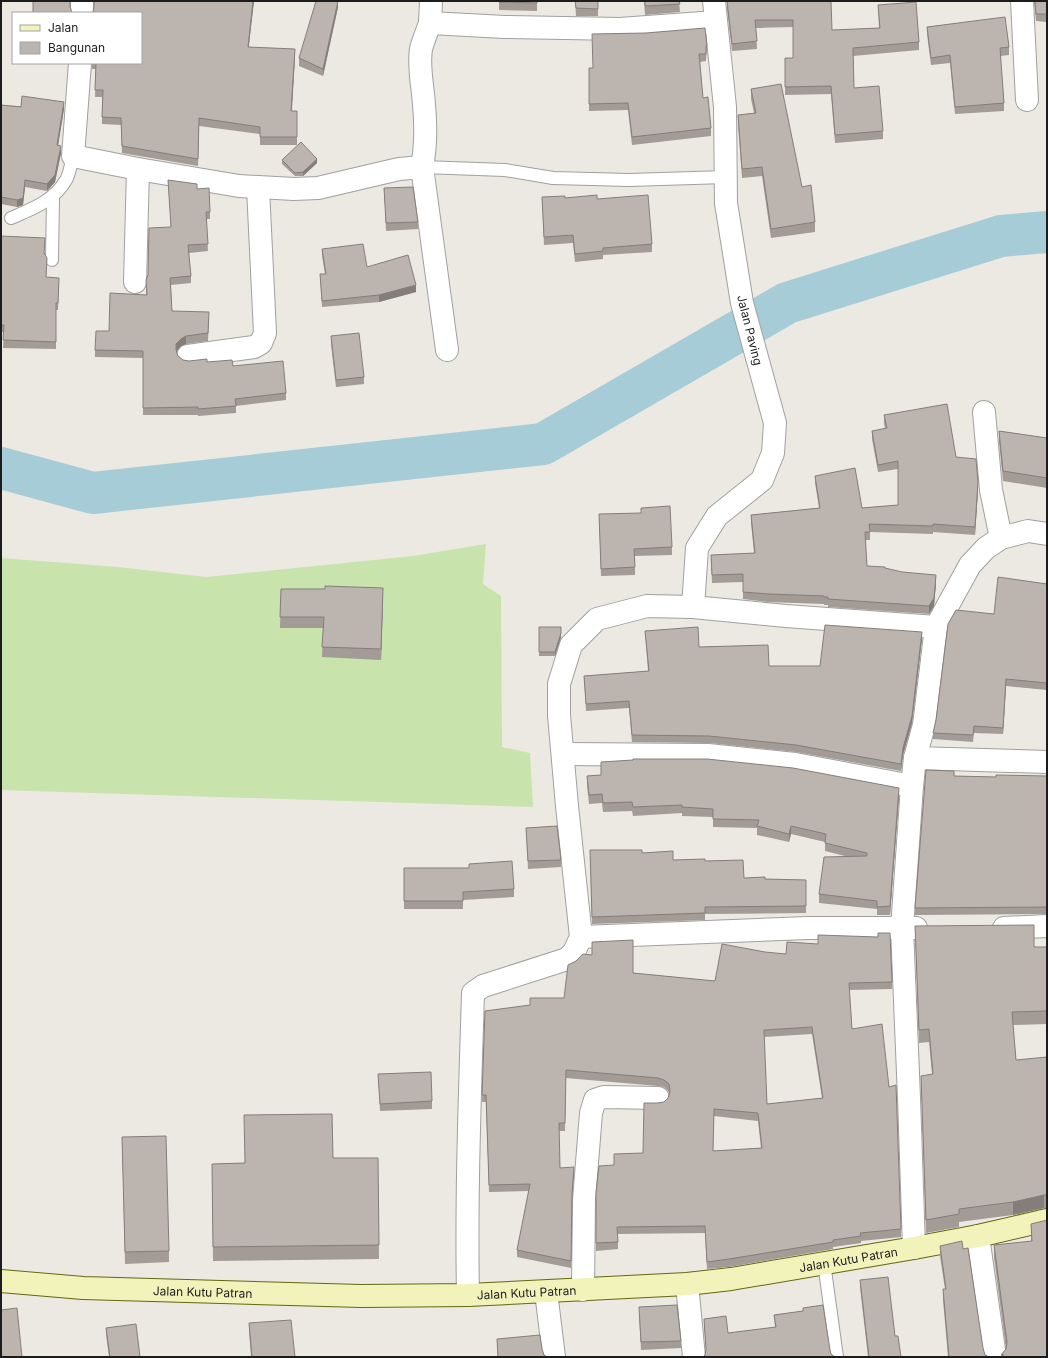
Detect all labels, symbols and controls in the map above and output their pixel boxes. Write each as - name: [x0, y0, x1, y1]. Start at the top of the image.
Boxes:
- legend: [12, 12, 142, 64]
- text: Jalan: [48, 20, 78, 35]
- text: Bangunan: [48, 40, 105, 55]
- street label: Jalan Paving: [734, 293, 766, 367]
- street label: Jalan Kutu Patran: [798, 1243, 899, 1275]
- street label: Jalan Kutu Patran: [476, 1282, 577, 1302]
- street label: Jalan Kutu Patran: [153, 1283, 253, 1300]

